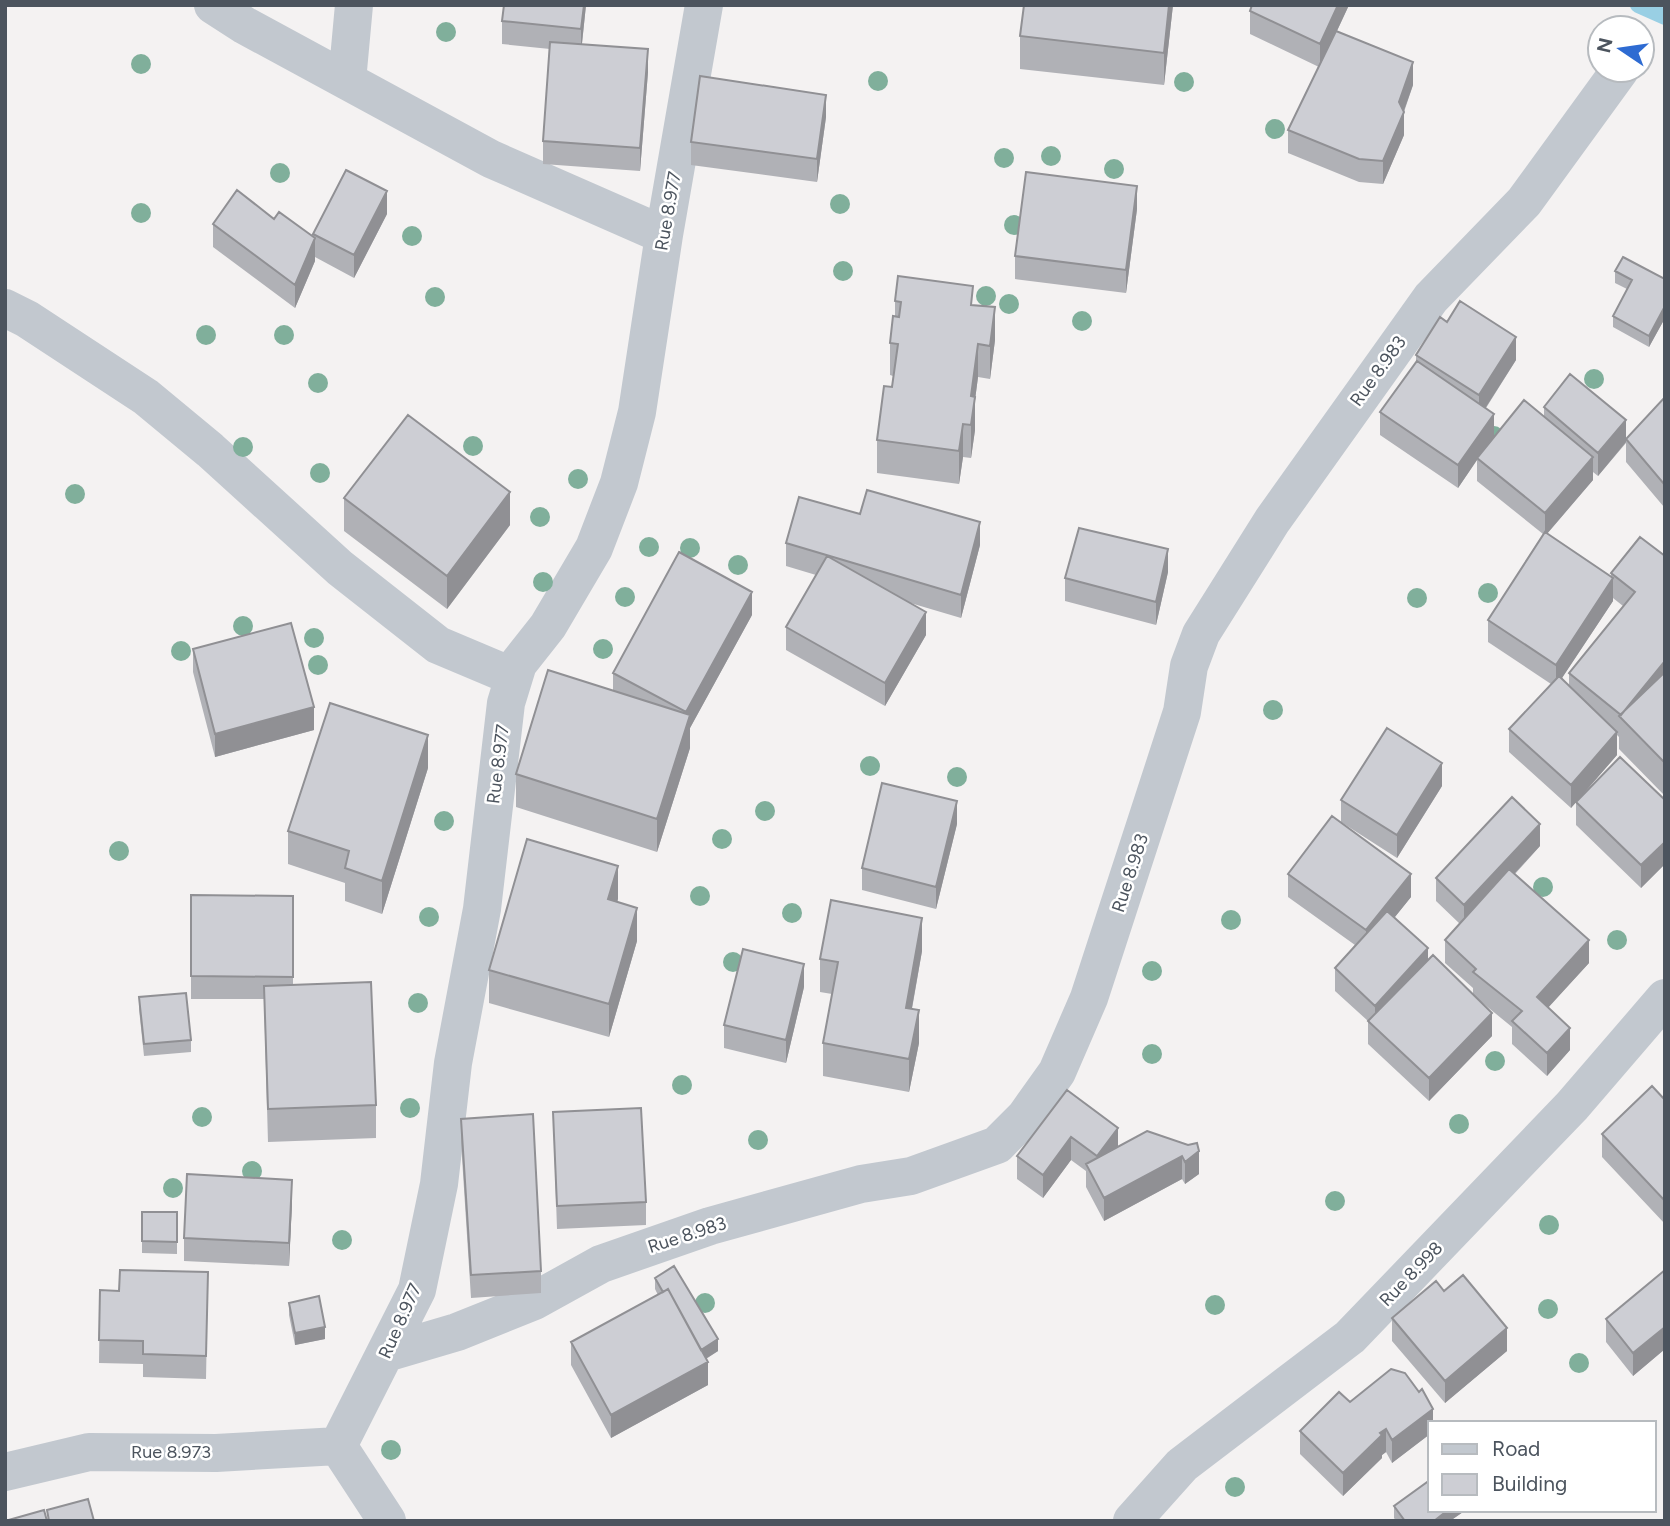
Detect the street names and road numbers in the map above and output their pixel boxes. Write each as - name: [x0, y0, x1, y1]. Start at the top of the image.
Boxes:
- street label: Rue 8.977: [650, 169, 686, 252]
- street label: Rue 8.983: [1345, 332, 1411, 410]
- street label: Rue 8.977: [482, 723, 514, 805]
- street label: Rue 8.983: [1107, 831, 1153, 915]
- street label: Rue 8.983: [645, 1212, 729, 1258]
- street label: Rue 8.998: [1375, 1237, 1447, 1311]
- street label: Rue 8.977: [374, 1280, 426, 1362]
- street label: Rue 8.973: [131, 1441, 211, 1463]

